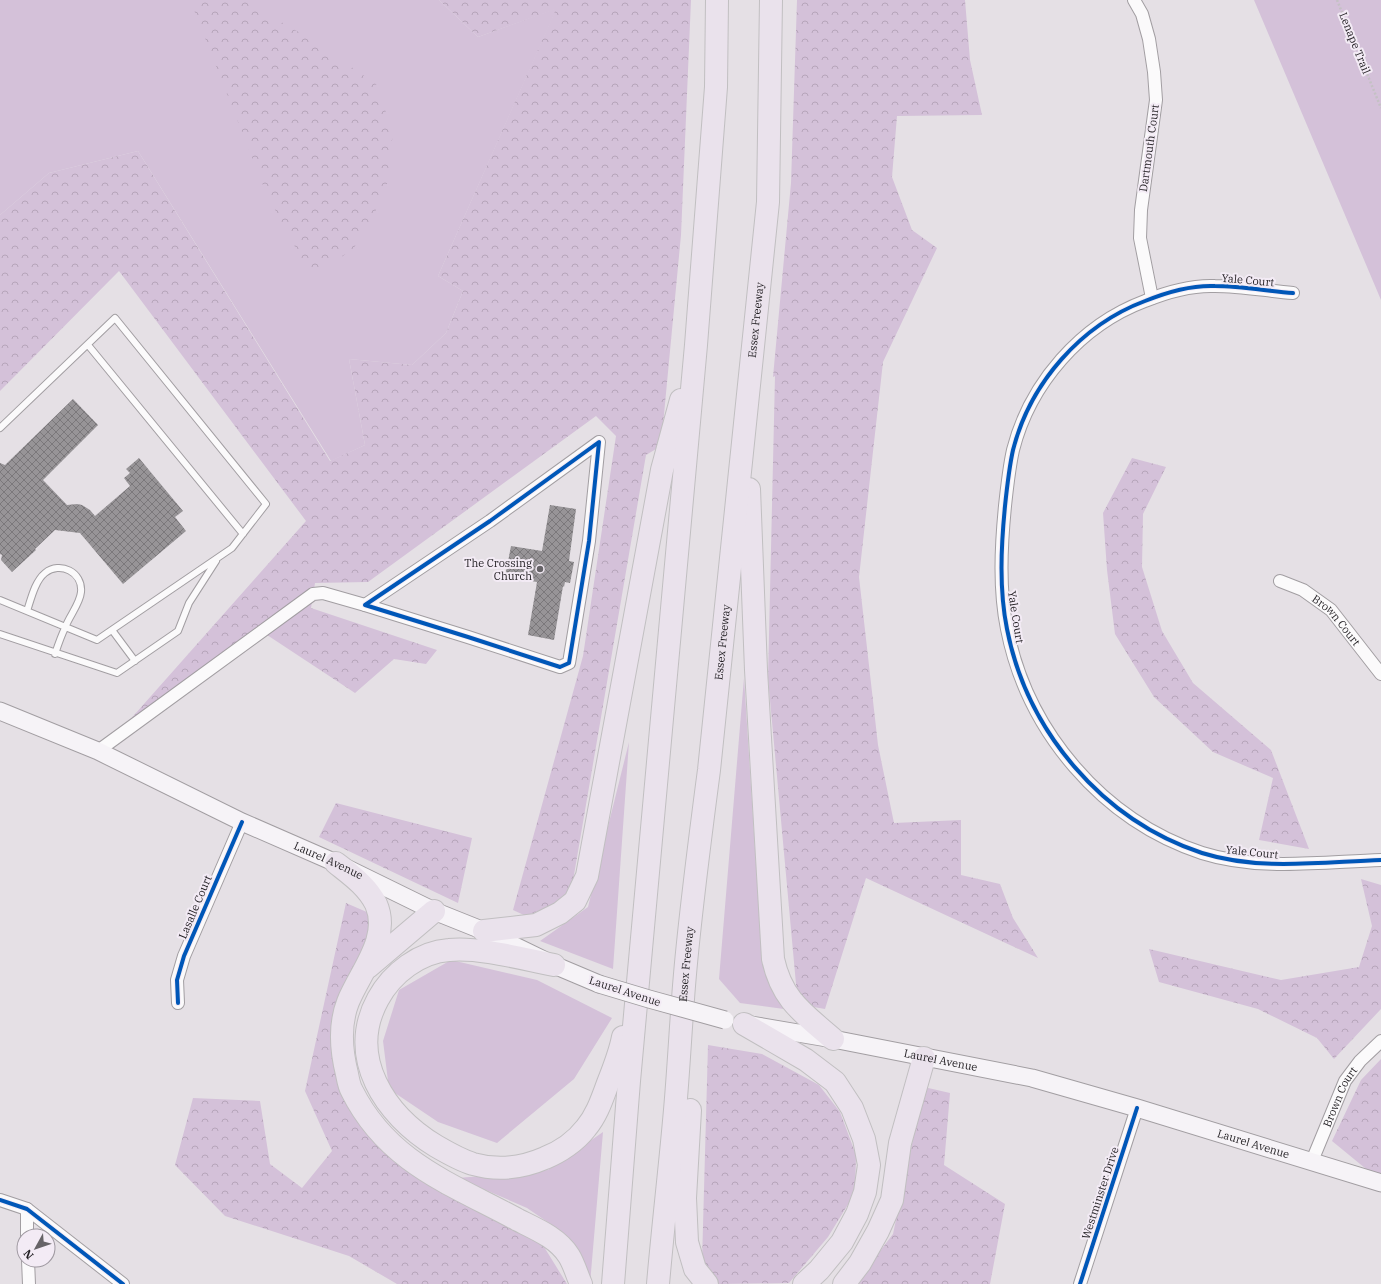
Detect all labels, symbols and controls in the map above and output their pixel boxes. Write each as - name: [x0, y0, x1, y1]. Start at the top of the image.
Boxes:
- street label: Lenape Trail: [1336, 10, 1374, 76]
- street label: Dartmouth Court: [1136, 103, 1162, 193]
- street label: Yale Court: [1221, 271, 1275, 289]
- street label: Essex Freeway: [745, 281, 767, 358]
- place label: The Crossing Church: [464, 556, 532, 583]
- marker: The Crossing Church: [535, 564, 545, 574]
- street label: Yale Court: [1005, 590, 1027, 644]
- street label: Brown Court: [1309, 592, 1363, 649]
- street label: Essex Freeway: [711, 604, 733, 681]
- street label: Laurel Avenue: [292, 838, 366, 882]
- street label: Yale Court: [1225, 842, 1279, 862]
- street label: Lasalle Court: [175, 873, 215, 941]
- street label: Essex Freeway: [676, 926, 697, 1002]
- street label: Laurel Avenue: [587, 973, 663, 1009]
- street label: Laurel Avenue: [903, 1046, 979, 1074]
- street label: Brown Court: [1320, 1064, 1360, 1129]
- street label: Laurel Avenue: [1216, 1126, 1291, 1161]
- street label: Westminster Drive: [1078, 1145, 1122, 1241]
- north arrow: [16, 1228, 56, 1268]
- text: N: [20, 1246, 36, 1262]

